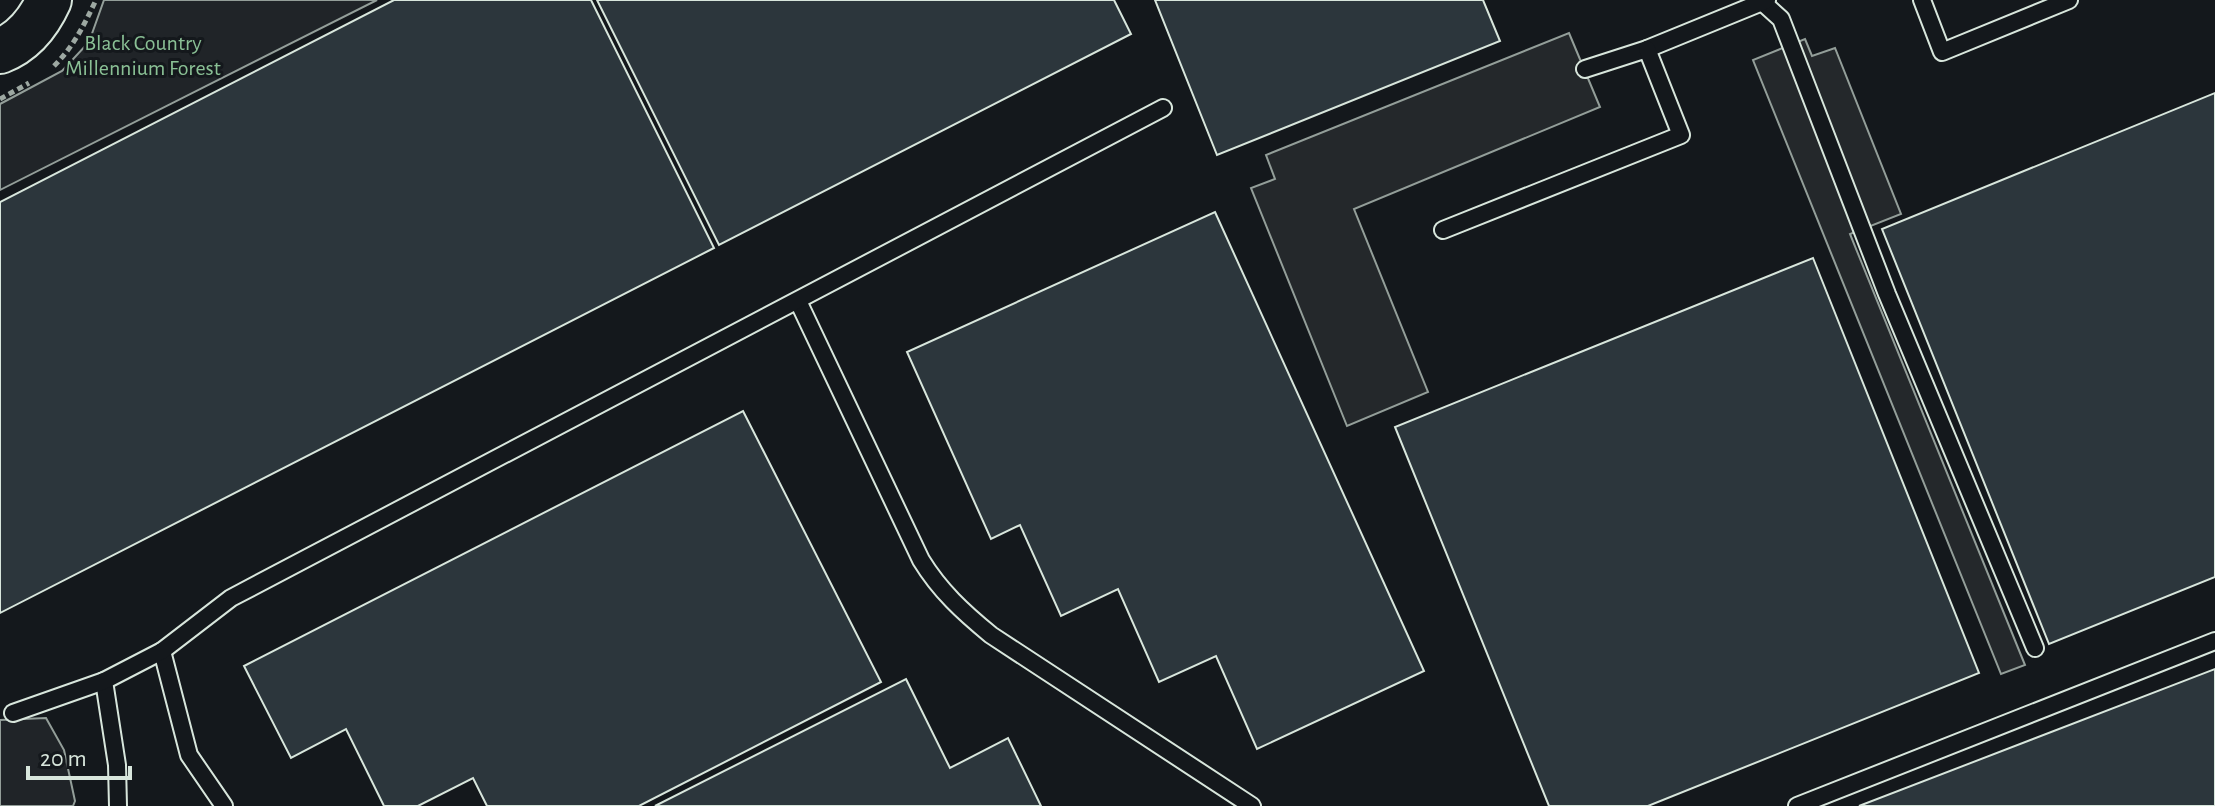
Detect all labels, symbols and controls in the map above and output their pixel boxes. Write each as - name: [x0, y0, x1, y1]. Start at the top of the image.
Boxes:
- park label: Black Country Millennium Forest: [65, 32, 221, 79]
- scale bar: [28, 730, 130, 780]
- text: 20 m: [40, 747, 87, 771]

